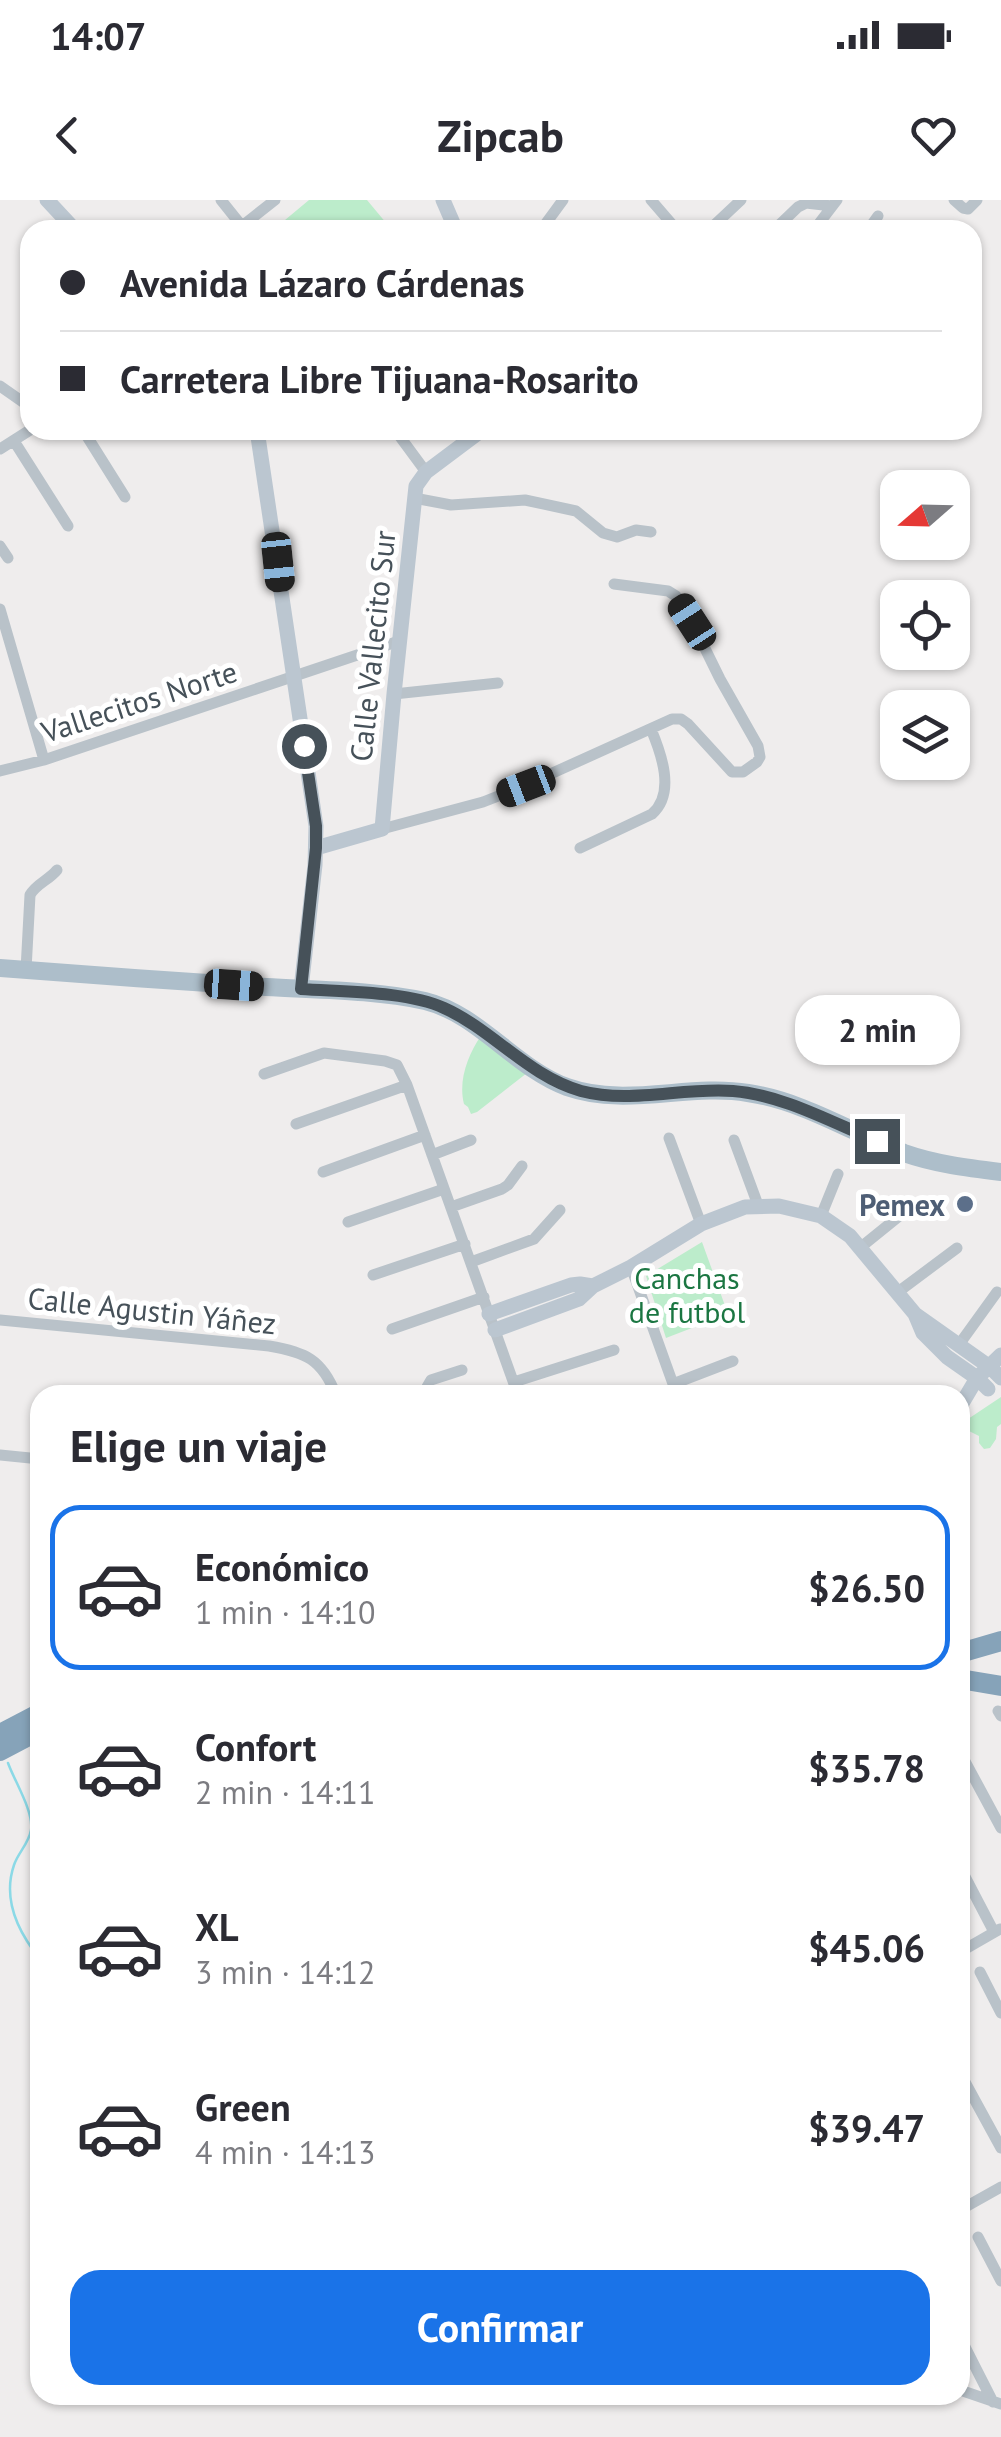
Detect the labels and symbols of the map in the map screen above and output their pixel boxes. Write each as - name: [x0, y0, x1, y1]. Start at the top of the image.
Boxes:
- north arrow: [880, 470, 970, 560]
- street label: Calle Vallecito Sur: [340, 529, 404, 763]
- car: [260, 531, 296, 593]
- car: [663, 589, 721, 655]
- street label: Vallecitos Norte: [35, 651, 242, 751]
- route start: [282, 724, 327, 769]
- car: [493, 761, 559, 811]
- car: [203, 968, 265, 1002]
- callout: 2 min: [794, 996, 960, 1066]
- route end: [855, 1119, 900, 1164]
- place label: Pemex: [859, 1185, 945, 1224]
- marker: Pemex: [954, 1193, 976, 1215]
- park label: Canchas de futbol: [629, 1258, 745, 1331]
- street label: Calle Agustin Yáñez: [26, 1278, 278, 1342]

